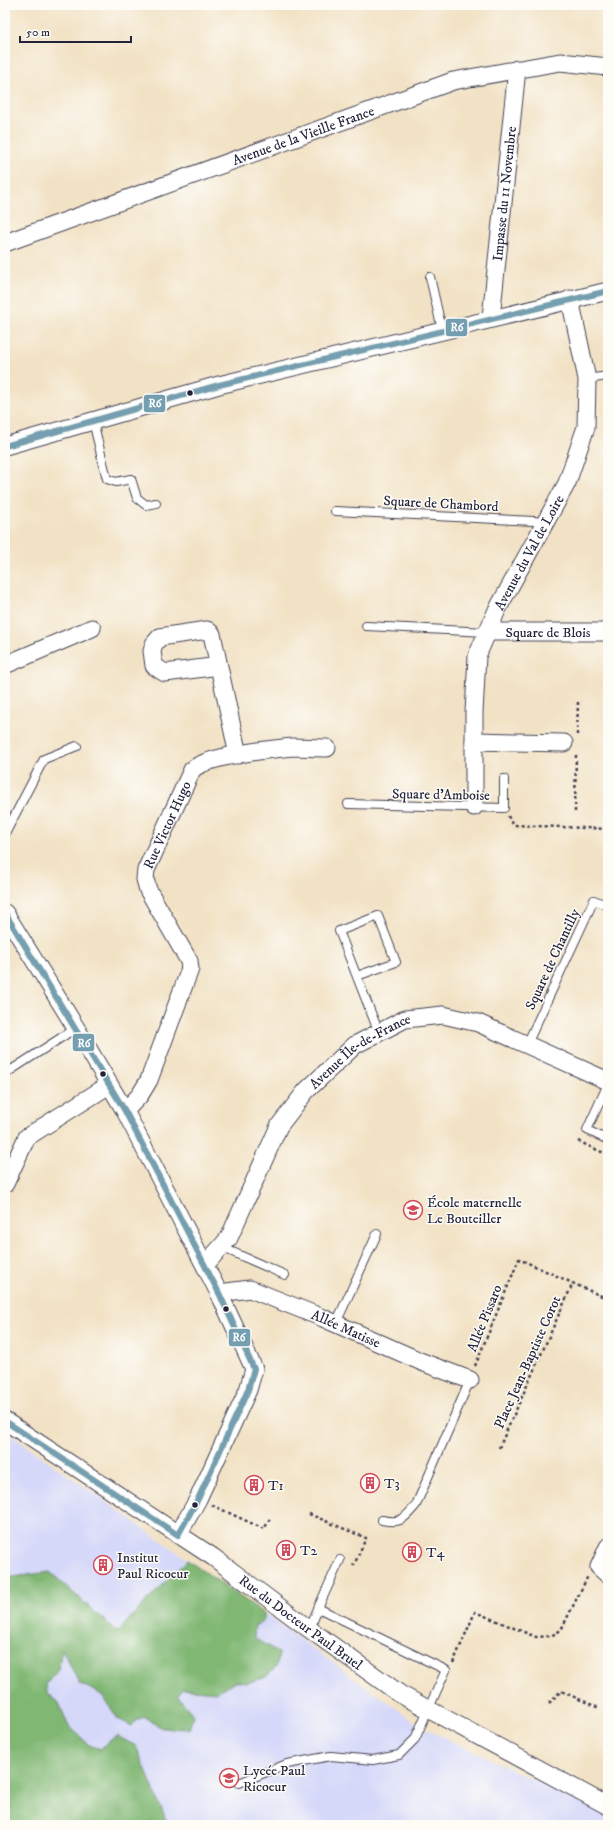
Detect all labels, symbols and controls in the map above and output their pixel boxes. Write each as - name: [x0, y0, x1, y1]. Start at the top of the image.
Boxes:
- scale bar: [20, 18, 131, 44]
- text: 50 m: [26, 25, 50, 40]
- street label: Avenue de la Vieille France: [230, 102, 377, 170]
- street label: Impasse du 11 Novembre: [489, 125, 521, 262]
- line badge: R6: [445, 318, 468, 337]
- text: R6: [450, 321, 465, 335]
- unlabelled marker: [185, 388, 195, 398]
- line badge: R6: [143, 394, 166, 413]
- text: R6: [148, 397, 163, 411]
- street label: Square de Chambord: [383, 492, 499, 516]
- street label: Avenue du Val de Loire: [491, 492, 569, 614]
- street label: Square de Blois: [506, 624, 591, 642]
- street label: Rue Victor Hugo: [140, 778, 196, 872]
- street label: Square d'Amboise: [392, 785, 490, 805]
- street label: Square de Chantilly: [522, 906, 584, 1013]
- street label: Avenue Île-de-France: [306, 1010, 411, 1093]
- line badge: R6: [72, 1033, 95, 1052]
- text: R6: [77, 1037, 92, 1051]
- unlabelled marker: [98, 1069, 108, 1079]
- place label: École maternelle Le Bouteiller: [427, 1194, 522, 1228]
- school or university icon: École maternelle Le Bouteiller: [402, 1199, 424, 1221]
- street label: Allée Pissaro: [463, 1282, 507, 1355]
- street label: Place Jean-Baptiste Corot: [490, 1293, 566, 1432]
- unlabelled marker: [221, 1304, 231, 1314]
- street label: Allée Matisse: [308, 1306, 383, 1352]
- line badge: R6: [228, 1328, 251, 1347]
- text: R6: [232, 1331, 247, 1345]
- building icon: T3: [359, 1472, 381, 1494]
- building icon: T1: [243, 1474, 265, 1496]
- place label: T3: [384, 1475, 400, 1493]
- place label: T1: [268, 1477, 284, 1495]
- unlabelled marker: [190, 1500, 200, 1510]
- building icon: T2: [275, 1539, 297, 1561]
- building icon: T4: [401, 1541, 423, 1563]
- place label: T2: [300, 1542, 318, 1560]
- place label: T4: [426, 1544, 446, 1562]
- place label: Institut Paul Ricoeur: [117, 1549, 189, 1583]
- building icon: Institut Paul Ricoeur: [92, 1554, 114, 1576]
- street label: Rue du Docteur Paul Bruel: [235, 1572, 366, 1675]
- place label: Lycée Paul Ricoeur: [243, 1762, 306, 1796]
- school or university icon: Lycée Paul Ricoeur: [218, 1767, 240, 1789]

